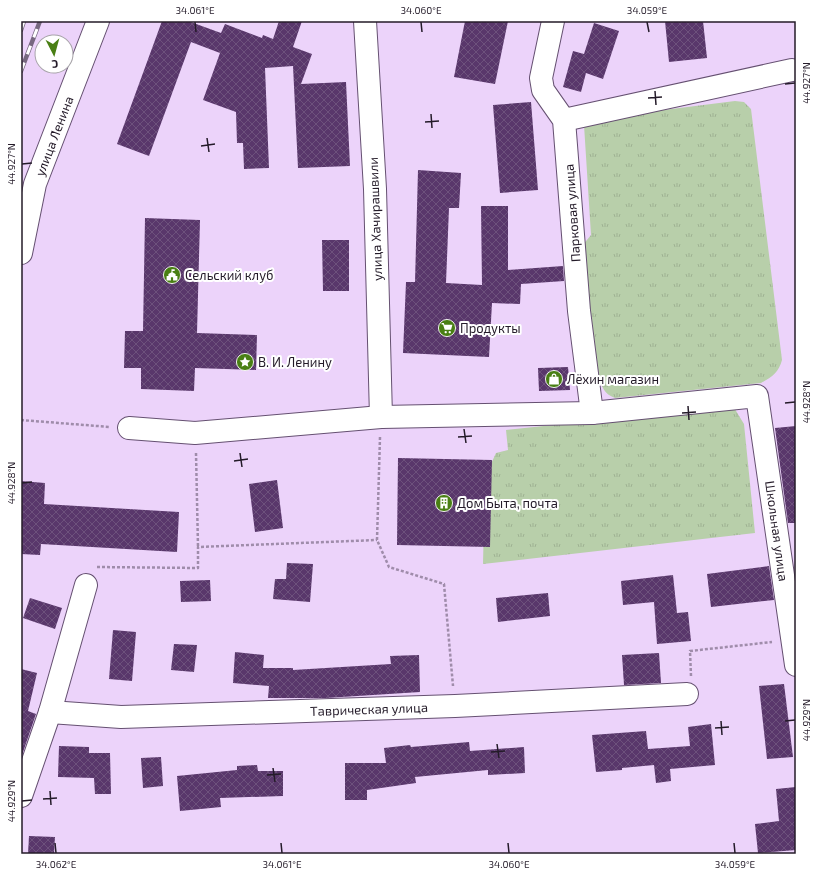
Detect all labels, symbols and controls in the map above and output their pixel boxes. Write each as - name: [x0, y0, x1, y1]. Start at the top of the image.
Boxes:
- text: 34.061°E: [176, 4, 215, 16]
- text: 34.060°E: [400, 4, 442, 16]
- text: 34.059°E: [627, 4, 668, 16]
- north arrow: [34, 34, 74, 74]
- text: С: [51, 58, 59, 71]
- text: 44.927°N: [800, 62, 812, 104]
- street label: улица Ленина: [31, 94, 77, 178]
- text: 44.927°N: [5, 143, 17, 185]
- street label: улица Хачирашвили: [365, 157, 385, 281]
- street label: Парковая улица: [561, 163, 583, 263]
- public building icon: Сельский клуб: [162, 265, 182, 285]
- place label: Сельский клуб: [185, 267, 274, 283]
- supermarket icon: Продукты: [437, 318, 457, 338]
- place label: Продукты: [460, 320, 521, 336]
- place icon: В. И. Ленину: [235, 352, 255, 372]
- place label: В. И. Ленину: [258, 354, 332, 370]
- shop icon: Лёхин магазин: [544, 369, 564, 389]
- place label: Лёхин магазин: [567, 371, 659, 387]
- text: 44.928°N: [800, 381, 812, 423]
- text: 44.928°N: [5, 462, 17, 504]
- street label: Школьная улица: [762, 480, 792, 582]
- building icon: Дом Быта, почта: [434, 493, 454, 513]
- place label: Дом Быта, почта: [457, 495, 558, 511]
- street label: Таврическая улица: [310, 699, 428, 719]
- text: 44.929°N: [800, 699, 812, 741]
- text: 44.929°N: [5, 780, 17, 822]
- text: 34.062°E: [36, 858, 77, 870]
- text: 34.061°E: [263, 858, 302, 870]
- text: 34.060°E: [488, 858, 530, 870]
- text: 34.059°E: [715, 858, 756, 870]

